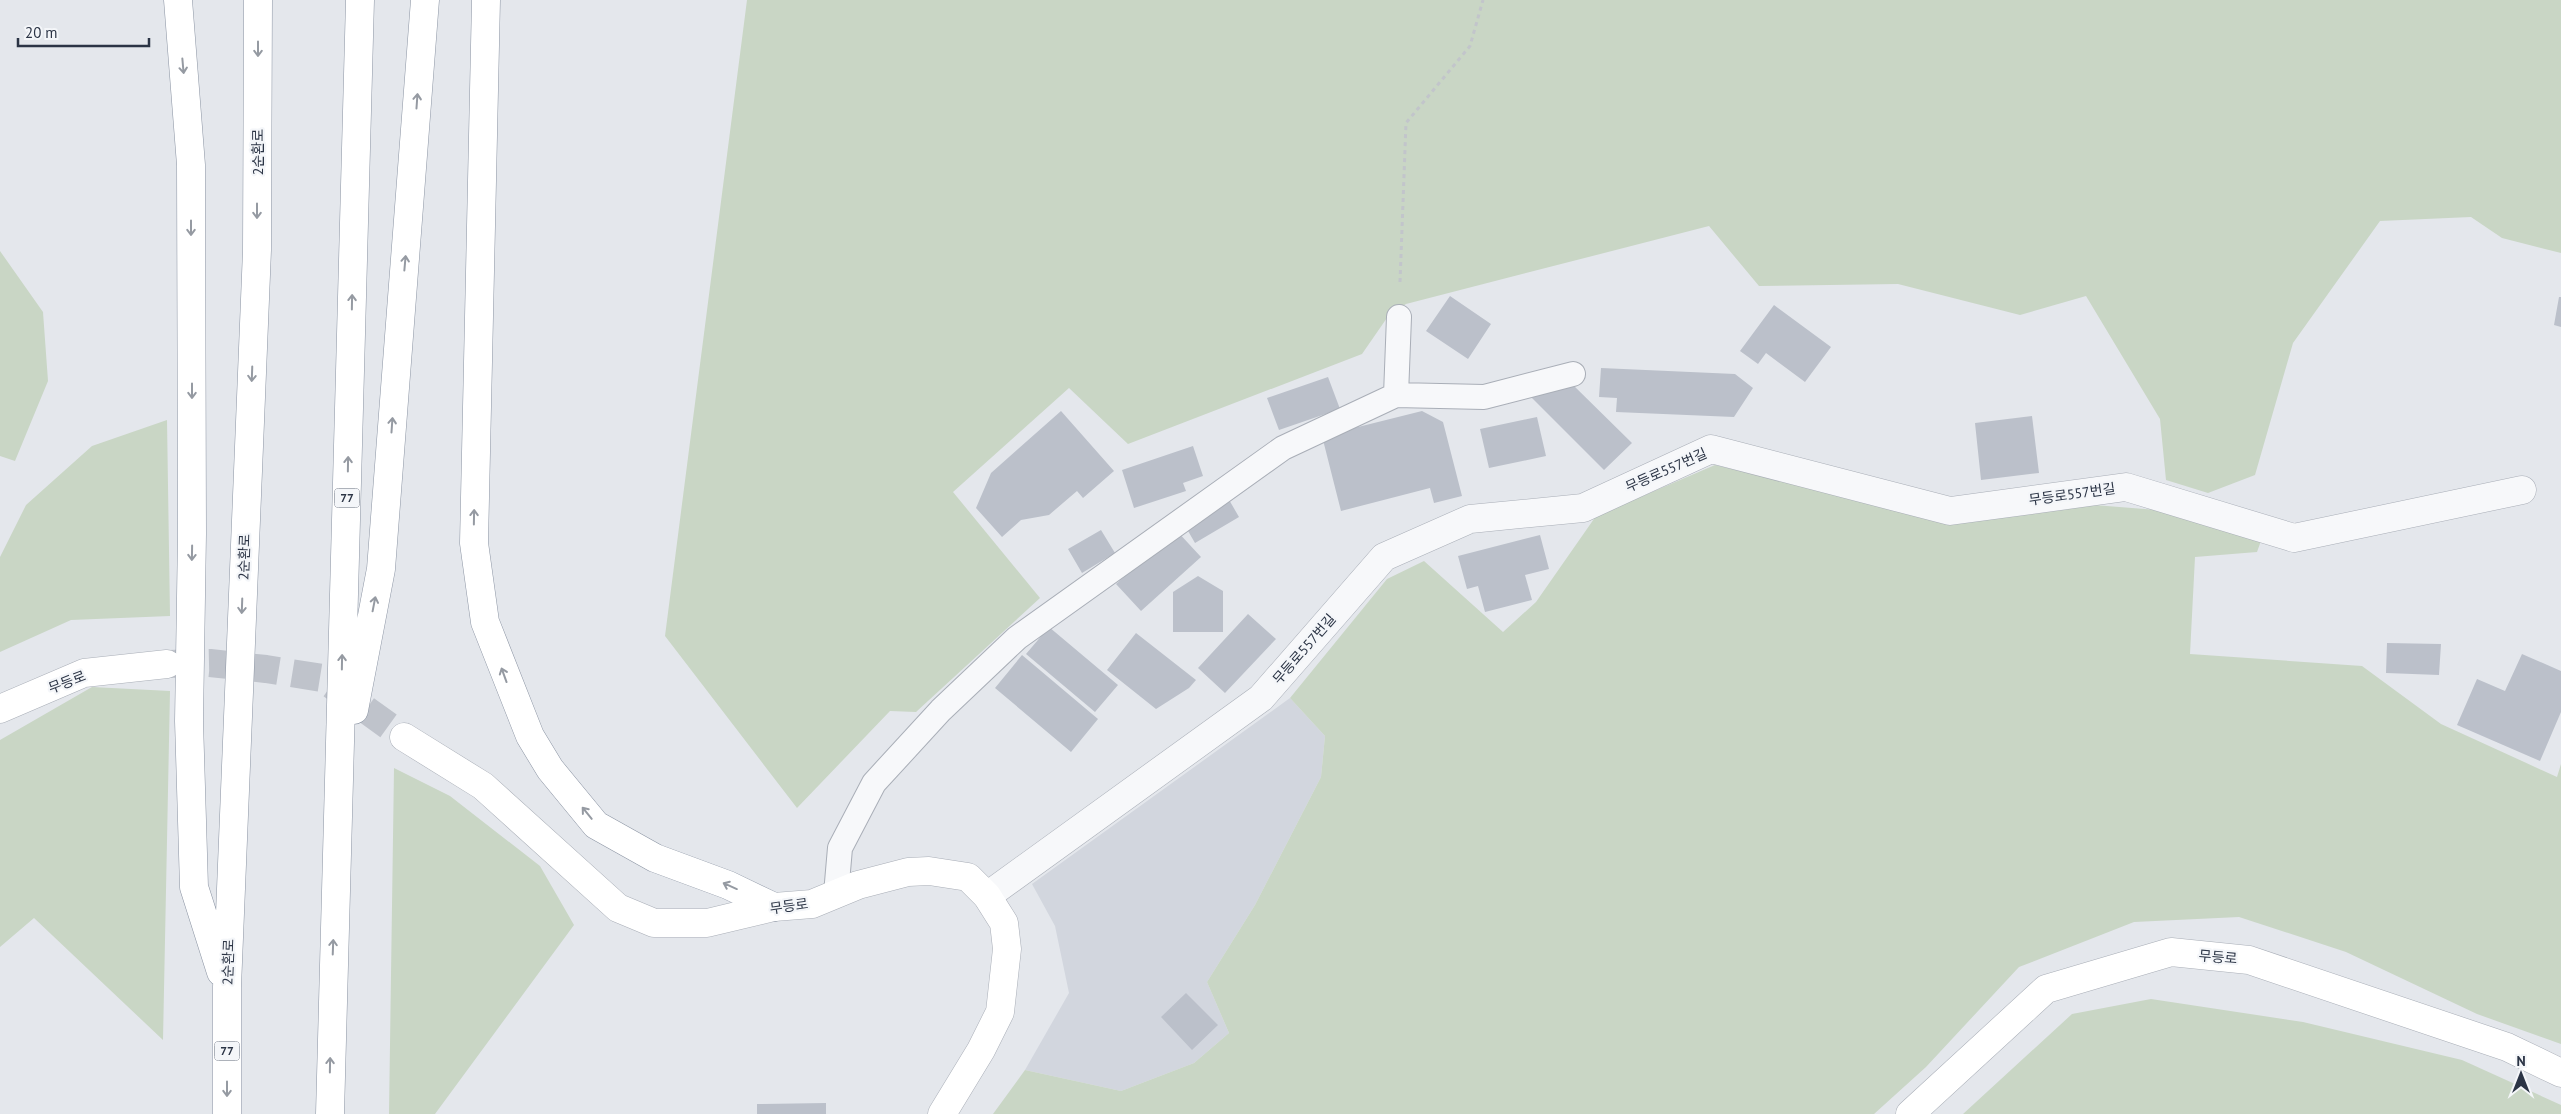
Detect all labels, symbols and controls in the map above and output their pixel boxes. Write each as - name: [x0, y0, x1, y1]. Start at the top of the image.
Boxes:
- scale bar: [18, 15, 149, 47]
- text: 20 m: [25, 23, 58, 42]
- one-way arrow: [253, 40, 263, 56]
- one-way arrow: [179, 58, 188, 74]
- one-way arrow: [412, 94, 422, 110]
- street label: 2순환로: [249, 129, 267, 175]
- one-way arrow: [252, 202, 262, 219]
- one-way arrow: [186, 220, 196, 236]
- one-way arrow: [400, 256, 409, 272]
- one-way arrow: [347, 294, 357, 310]
- one-way arrow: [247, 365, 257, 381]
- one-way arrow: [187, 382, 197, 398]
- one-way arrow: [387, 418, 396, 434]
- street label: 무등로557번길: [1622, 444, 1710, 496]
- one-way arrow: [343, 457, 352, 473]
- street label: 무등로557번길: [2028, 479, 2116, 509]
- road number: 77: [334, 488, 360, 508]
- one-way arrow: [469, 509, 479, 525]
- street label: 2순환로: [234, 533, 254, 580]
- one-way arrow: [187, 544, 197, 561]
- one-way arrow: [370, 597, 380, 613]
- one-way arrow: [238, 598, 247, 614]
- street label: 무등로557번길: [1269, 610, 1339, 688]
- one-way arrow: [338, 654, 347, 670]
- street label: 무등로: [46, 667, 88, 697]
- one-way arrow: [499, 668, 508, 683]
- one-way arrow: [581, 807, 592, 820]
- one-way arrow: [723, 880, 738, 890]
- street label: 무등로: [769, 894, 810, 918]
- street label: 2순환로: [218, 938, 238, 985]
- one-way arrow: [328, 939, 338, 955]
- street label: 무등로: [2198, 946, 2238, 968]
- road number: 77: [214, 1042, 240, 1060]
- north arrow: [2496, 1049, 2546, 1099]
- text: N: [2516, 1052, 2526, 1070]
- one-way arrow: [326, 1058, 335, 1074]
- one-way arrow: [222, 1080, 232, 1096]

